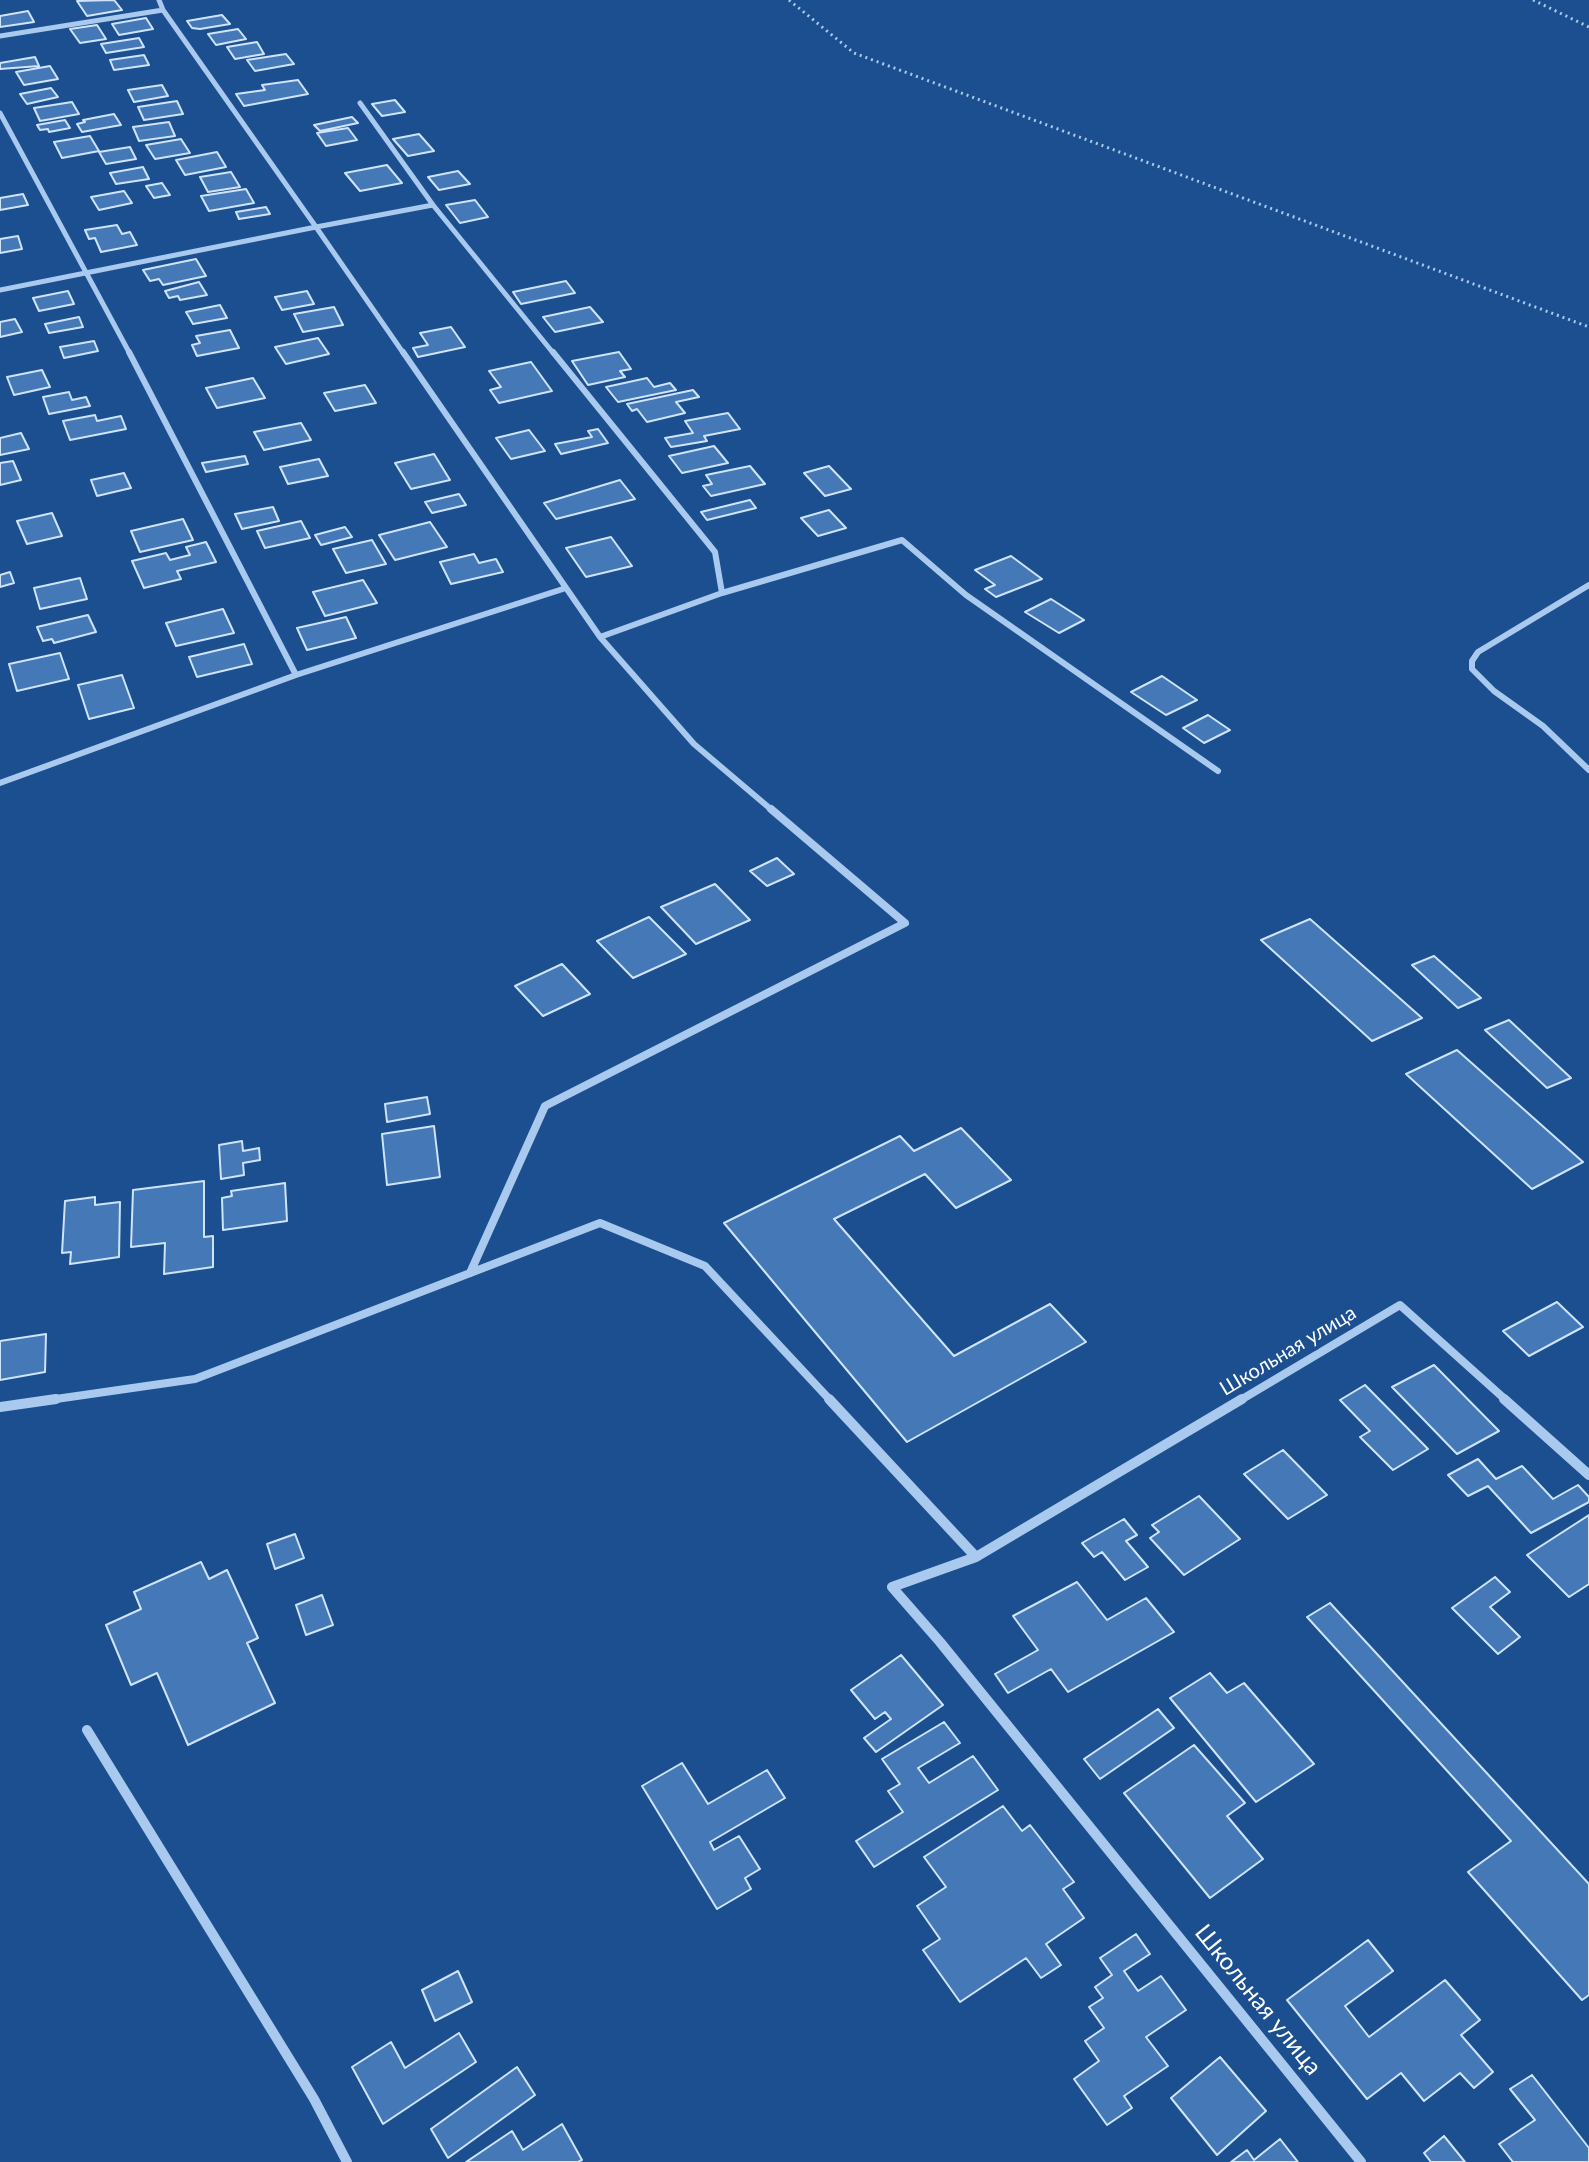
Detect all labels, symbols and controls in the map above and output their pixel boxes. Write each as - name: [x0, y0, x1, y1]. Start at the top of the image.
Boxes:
- street label: Школьная улица: [1216, 1301, 1360, 1401]
- street label: Школьная улица: [1188, 1919, 1328, 2081]

